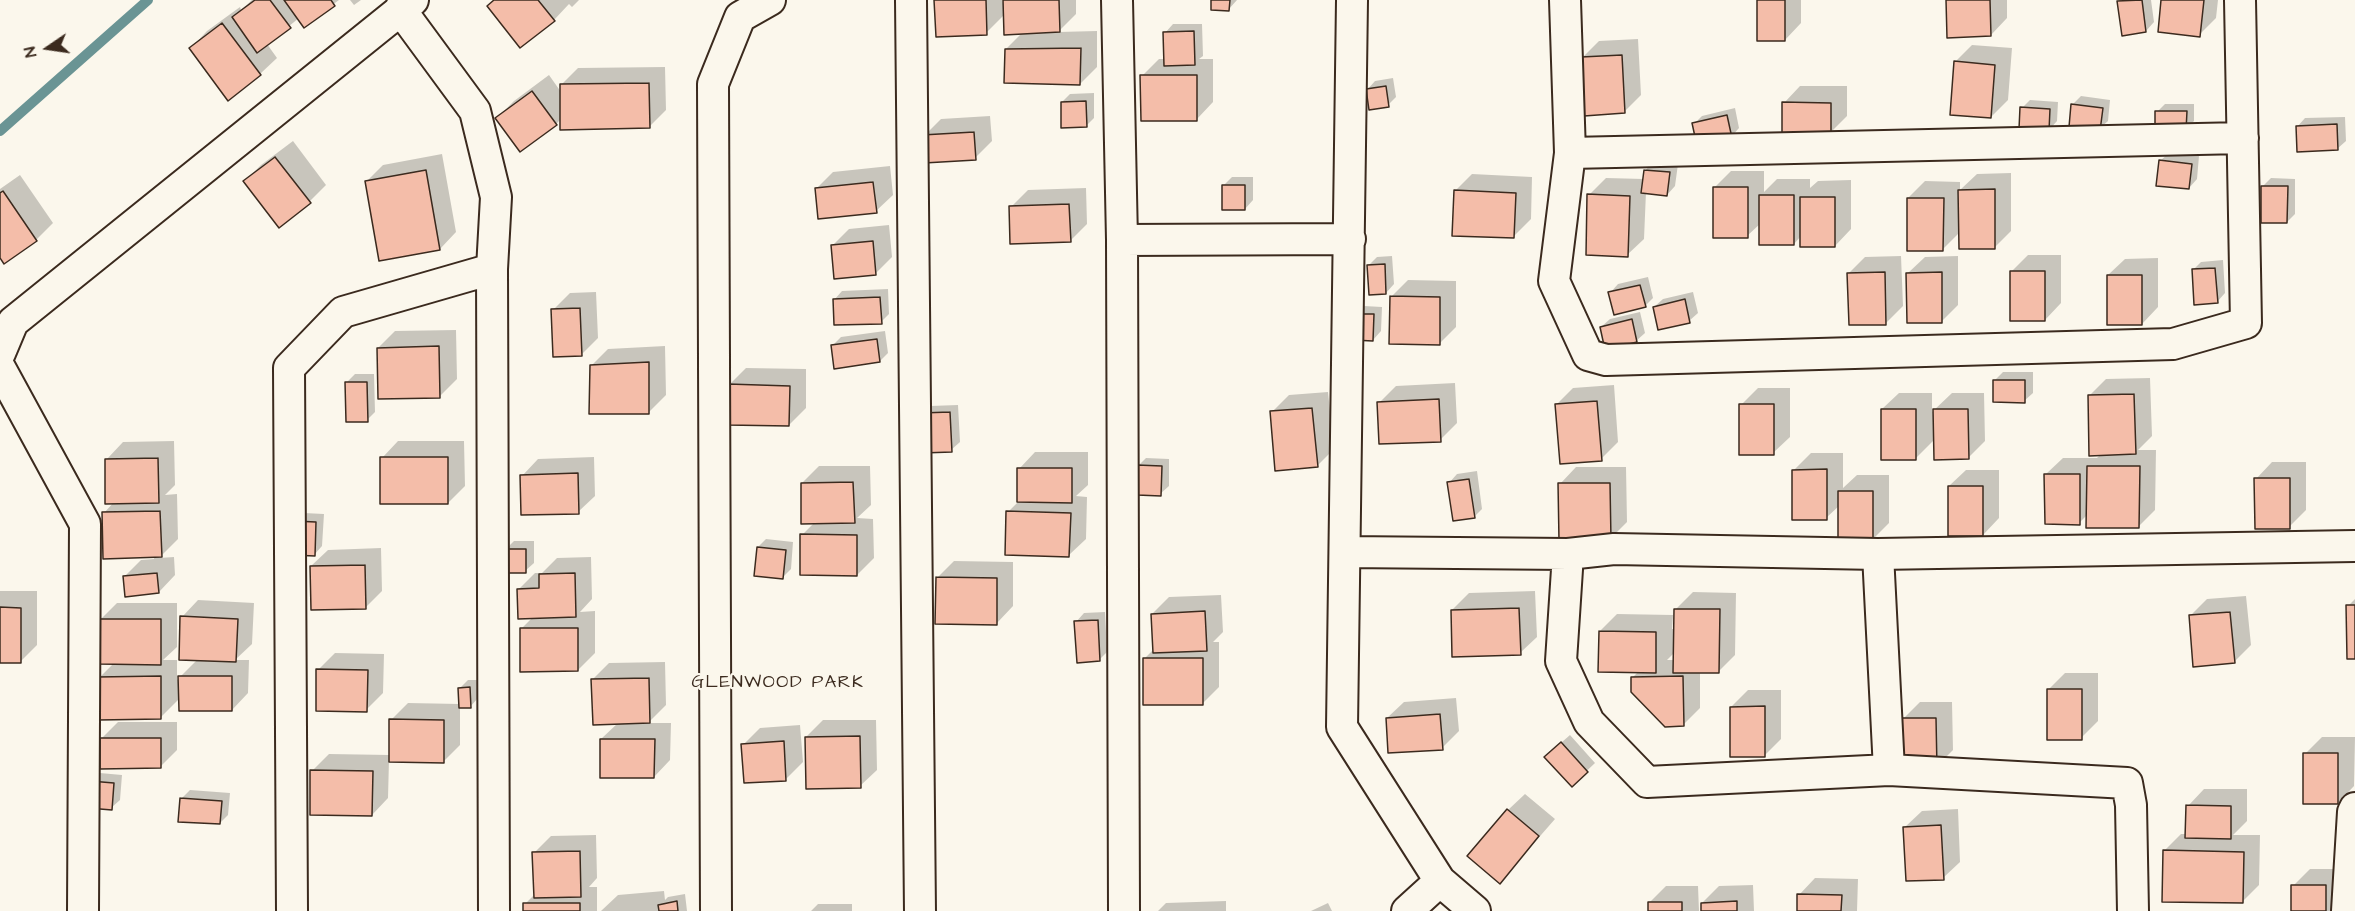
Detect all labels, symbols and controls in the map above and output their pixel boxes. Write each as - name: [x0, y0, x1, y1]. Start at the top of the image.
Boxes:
- north arrow: [18, 18, 78, 78]
- text: N: [19, 45, 42, 59]
- district label: GLENWOOD PARK: [691, 672, 865, 694]

